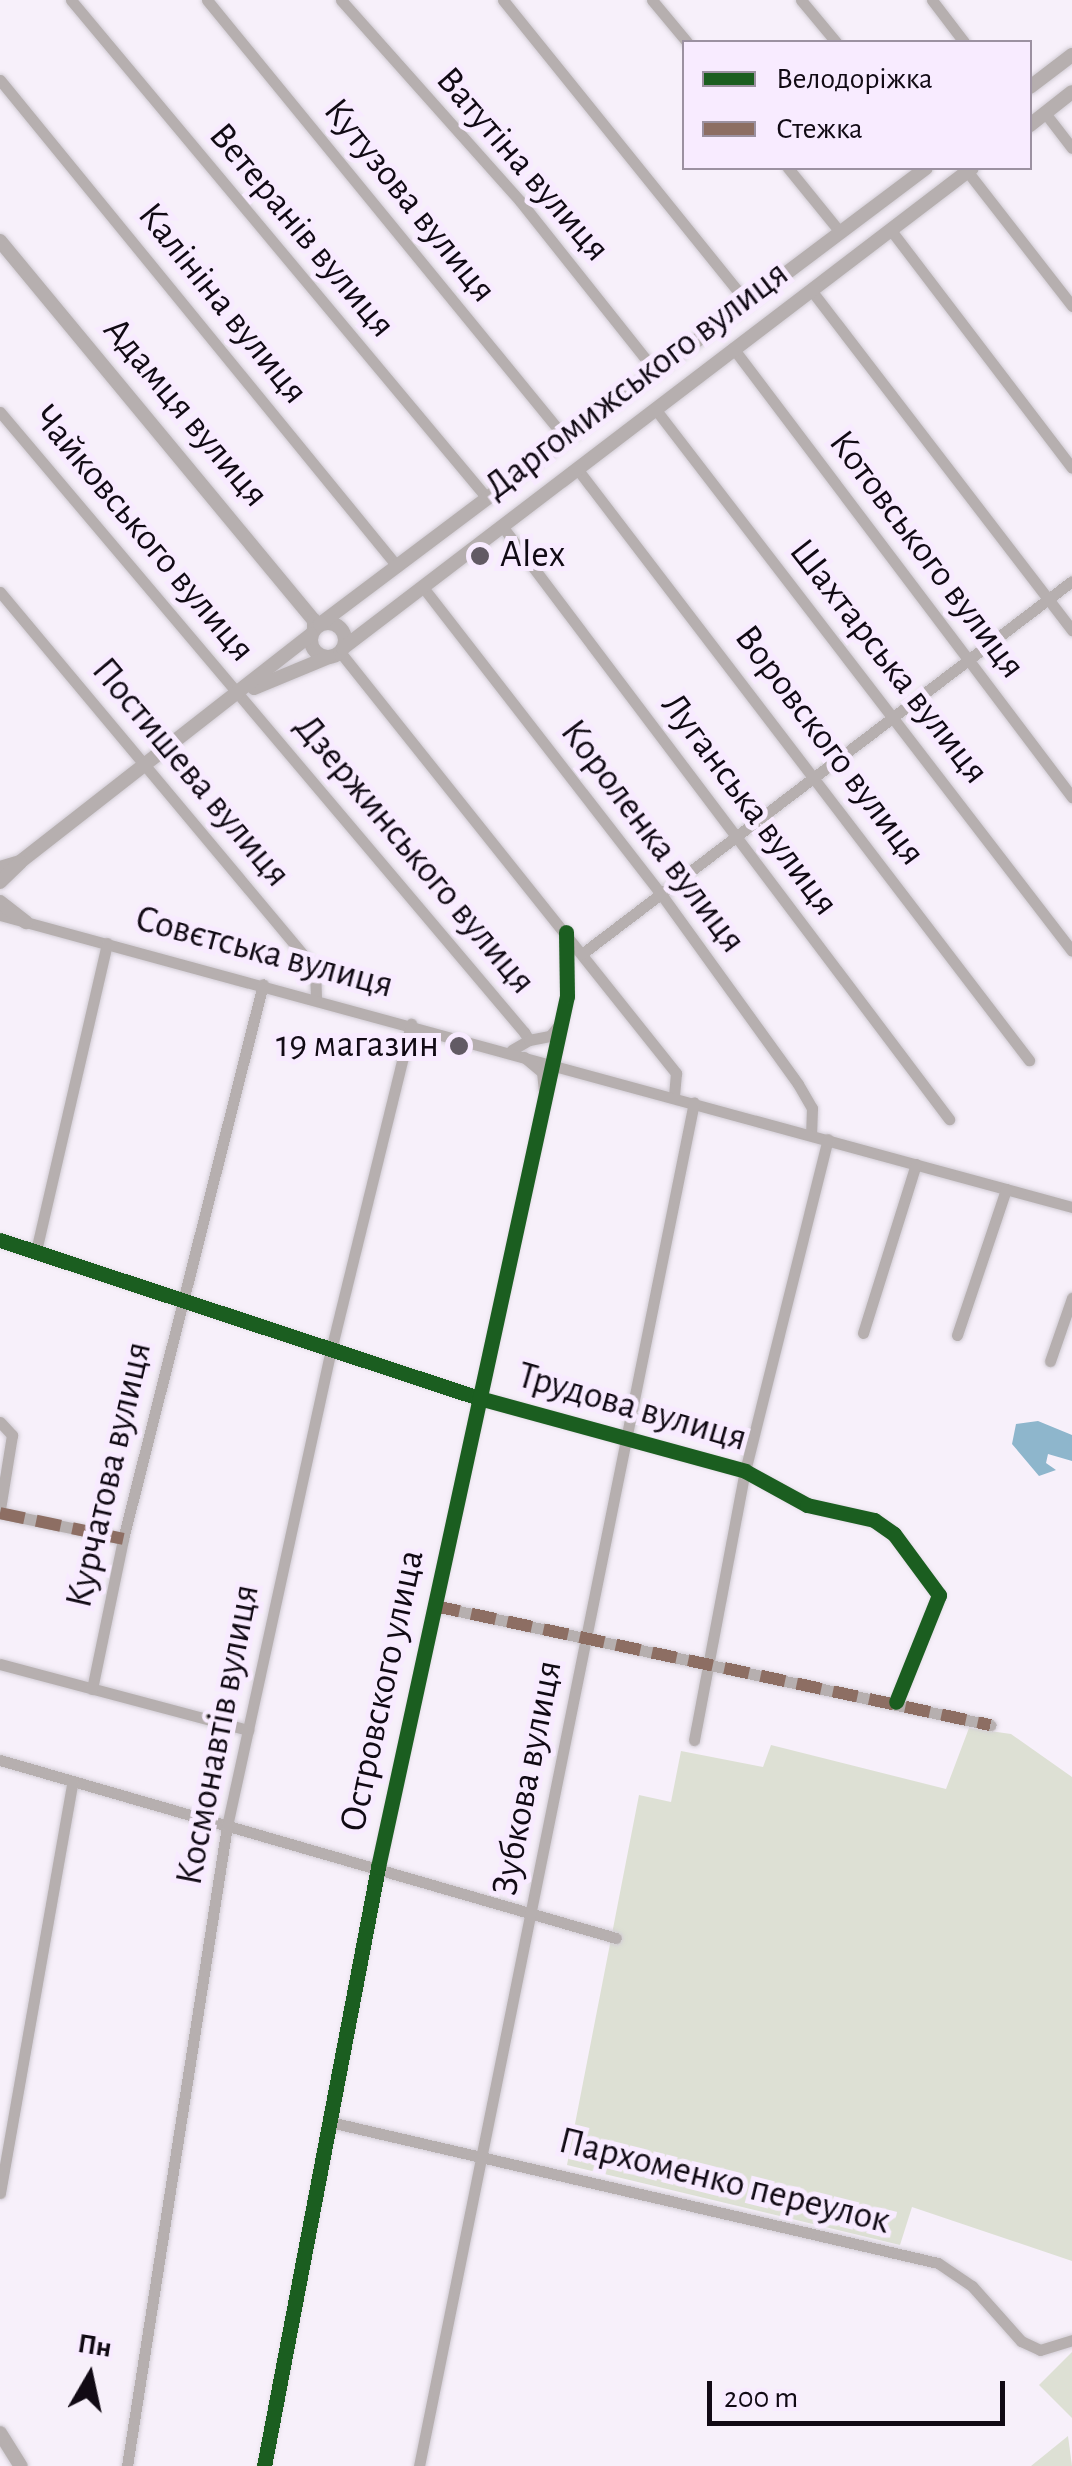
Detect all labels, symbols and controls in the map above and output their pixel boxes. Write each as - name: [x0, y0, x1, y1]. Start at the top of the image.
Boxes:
- legend: [682, 40, 1032, 170]
- street label: Ватутіна вулиця: [425, 58, 619, 272]
- text: Велодоріжка: [776, 64, 933, 94]
- street label: Кутузова вулиця: [313, 90, 505, 312]
- street label: Ветеранів вулиця: [198, 114, 404, 348]
- text: Стежка: [776, 114, 863, 144]
- street label: Калініна вулиця: [127, 194, 317, 414]
- street label: Даргомижського вулиця: [476, 252, 798, 510]
- street label: Адамця вулиця: [92, 309, 278, 517]
- street label: Чайковського вулиця: [22, 396, 264, 672]
- street label: Котовського вулиця: [818, 422, 1034, 688]
- street label: Шахтарська вулиця: [778, 530, 998, 794]
- place label: Alex: [500, 533, 565, 579]
- marker: Alex: [469, 545, 491, 567]
- street label: Воровского вулиця: [724, 617, 934, 875]
- street label: Постишева вулиця: [81, 649, 299, 897]
- street label: Луганська вулиця: [650, 685, 848, 925]
- street label: Дзержинського вулиця: [284, 706, 544, 1004]
- street label: Короленка вулиця: [549, 711, 755, 963]
- street label: Совєтська вулиця: [130, 897, 398, 1009]
- place label: 19 магазин: [276, 1023, 439, 1069]
- marker: 19 магазин: [448, 1035, 470, 1057]
- street label: Курчатова вулиця: [57, 1338, 163, 1612]
- street label: Трудова вулиця: [512, 1354, 752, 1462]
- street label: Островского улица: [331, 1546, 435, 1836]
- street label: Космонавтів вулиця: [167, 1581, 271, 1889]
- street label: Зубкова вулиця: [483, 1657, 573, 1899]
- street label: Пархоменко переулок: [554, 2119, 894, 2245]
- north arrow: [40, 2326, 140, 2426]
- text: Пн: [76, 2330, 114, 2363]
- scale bar: [712, 2361, 1010, 2423]
- text: 200 m: [724, 2383, 798, 2413]

